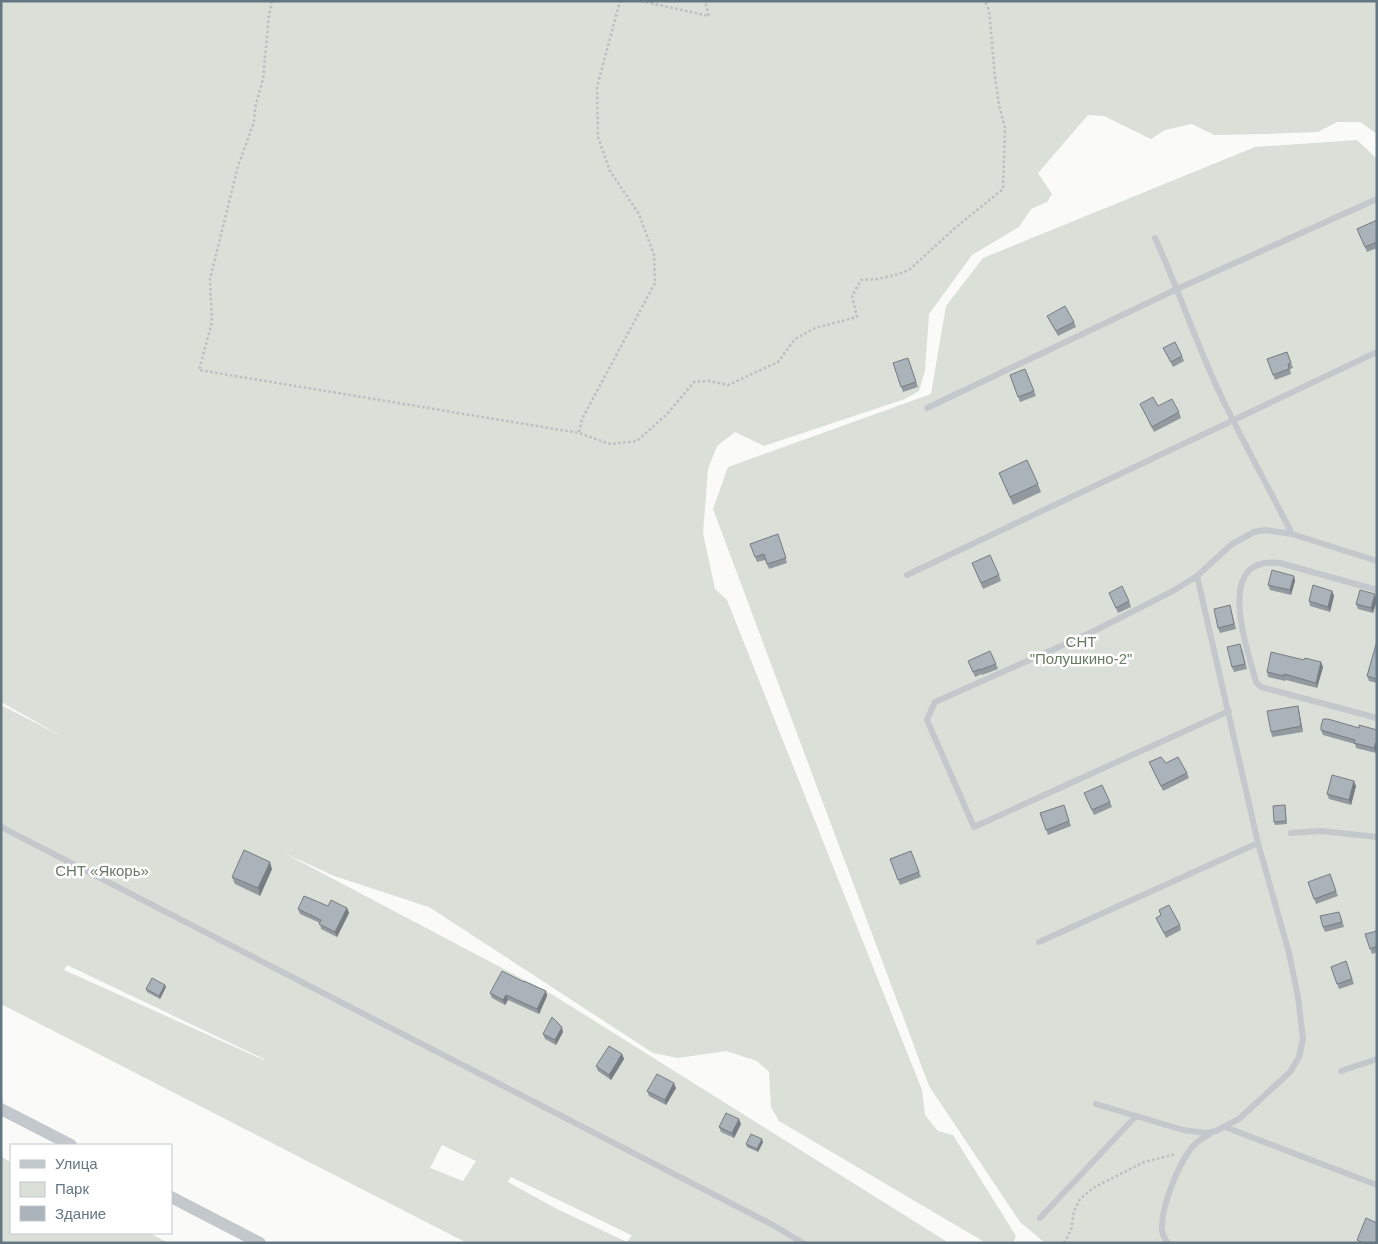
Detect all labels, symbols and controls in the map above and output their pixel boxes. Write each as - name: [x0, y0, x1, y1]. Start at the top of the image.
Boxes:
- park label: СНТ "Полушкино-2": [1030, 633, 1132, 667]
- park label: СНТ «Якорь»: [55, 862, 149, 879]
- legend: [10, 1144, 172, 1234]
- text: Улица: [55, 1155, 98, 1172]
- text: Парк: [55, 1180, 89, 1197]
- text: Здание: [55, 1205, 106, 1222]

